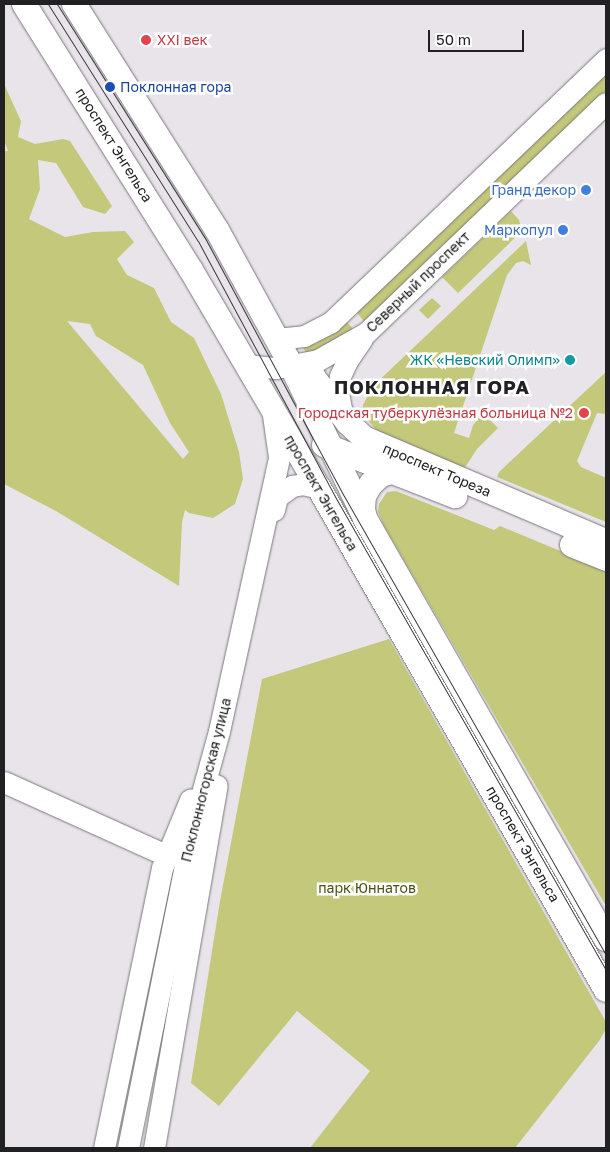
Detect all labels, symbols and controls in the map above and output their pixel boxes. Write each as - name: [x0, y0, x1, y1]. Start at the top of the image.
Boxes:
- scale bar: [430, 20, 526, 52]
- text: 50 m: [436, 30, 471, 48]
- place label: XXI век: [157, 32, 208, 48]
- marker: XXI век: [139, 33, 153, 47]
- place label: Поклонная гора: [120, 79, 232, 95]
- marker: Поклонная гора: [104, 81, 116, 93]
- street label: проспект Энгельса: [72, 85, 156, 205]
- place label: Гранд декор: [491, 182, 576, 198]
- marker: Гранд декор: [580, 184, 592, 196]
- place label: Маркопул: [484, 222, 553, 238]
- marker: Маркопул: [557, 224, 569, 236]
- street label: Северный проспект: [363, 228, 473, 336]
- place label: ЖК «Невский Олимп»: [410, 352, 560, 368]
- marker: ЖК «Невский Олимп»: [564, 354, 576, 366]
- district label: ПОКЛОННАЯ ГОРА: [332, 376, 532, 398]
- place label: Городская туберкулёзная больница №2: [298, 405, 573, 421]
- marker: Городская туберкулёзная больница №2: [577, 406, 591, 420]
- street label: проспект Энгельса: [281, 432, 361, 554]
- street label: проспект Тореза: [380, 440, 494, 500]
- street label: Поклонногорская улица: [177, 696, 235, 864]
- street label: проспект Энгельса: [483, 783, 563, 905]
- park label: парк Юннатов: [318, 880, 416, 896]

